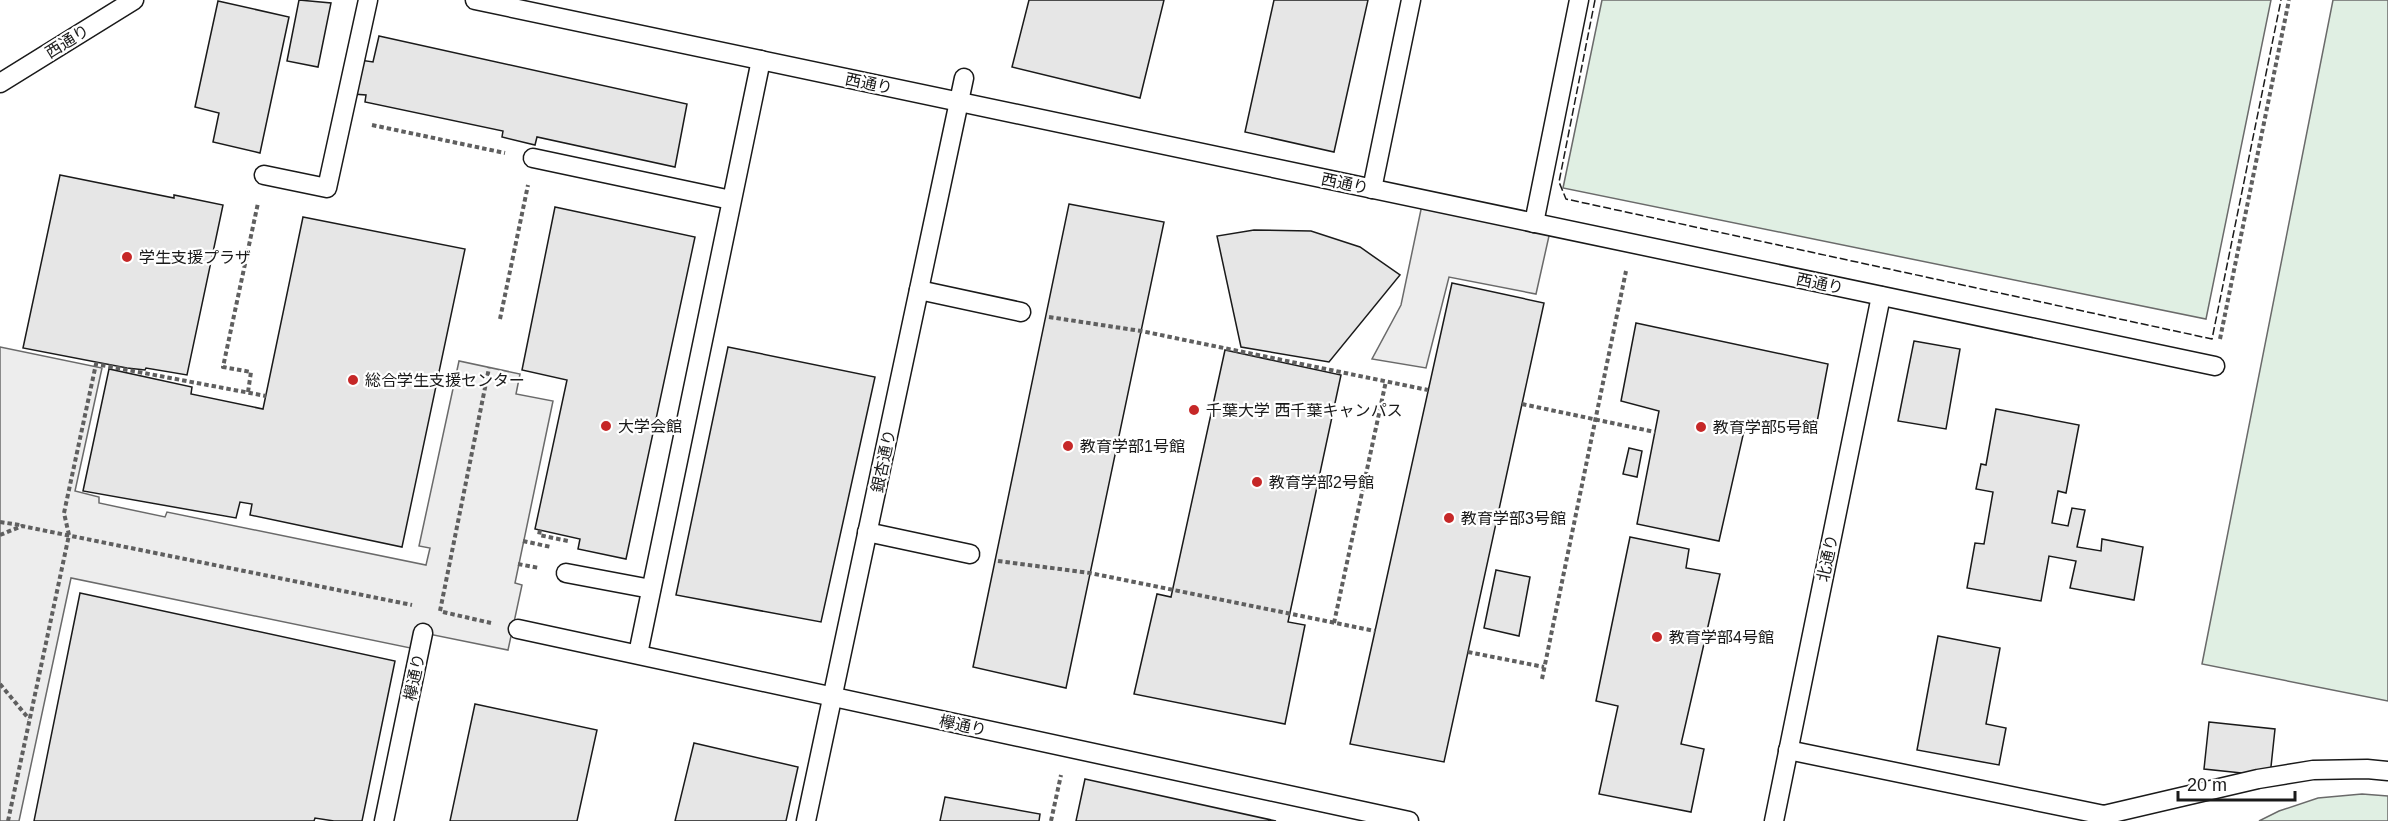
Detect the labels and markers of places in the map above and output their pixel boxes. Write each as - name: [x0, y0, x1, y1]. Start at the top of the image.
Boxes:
- place label: 学生支援プラザ: [139, 249, 251, 266]
- marker: 学生支援プラザ: [120, 250, 134, 264]
- place label: 総合学生支援センター: [365, 372, 525, 389]
- marker: 総合学生支援センター: [346, 373, 360, 387]
- place label: 千葉大学 西千葉キャンパス: [1206, 402, 1402, 419]
- marker: 千葉大学 西千葉キャンパス: [1187, 403, 1201, 417]
- place label: 大学会館: [618, 418, 682, 435]
- marker: 大学会館: [599, 419, 613, 433]
- place label: 教育学部5号館: [1713, 419, 1818, 436]
- marker: 教育学部5号館: [1694, 420, 1708, 434]
- place label: 教育学部1号館: [1080, 438, 1185, 455]
- marker: 教育学部1号館: [1061, 439, 1075, 453]
- place label: 教育学部2号館: [1269, 474, 1374, 491]
- marker: 教育学部2号館: [1250, 475, 1264, 489]
- place label: 教育学部3号館: [1461, 510, 1566, 527]
- marker: 教育学部3号館: [1442, 511, 1456, 525]
- place label: 教育学部4号館: [1669, 629, 1774, 646]
- marker: 教育学部4号館: [1650, 630, 1664, 644]

